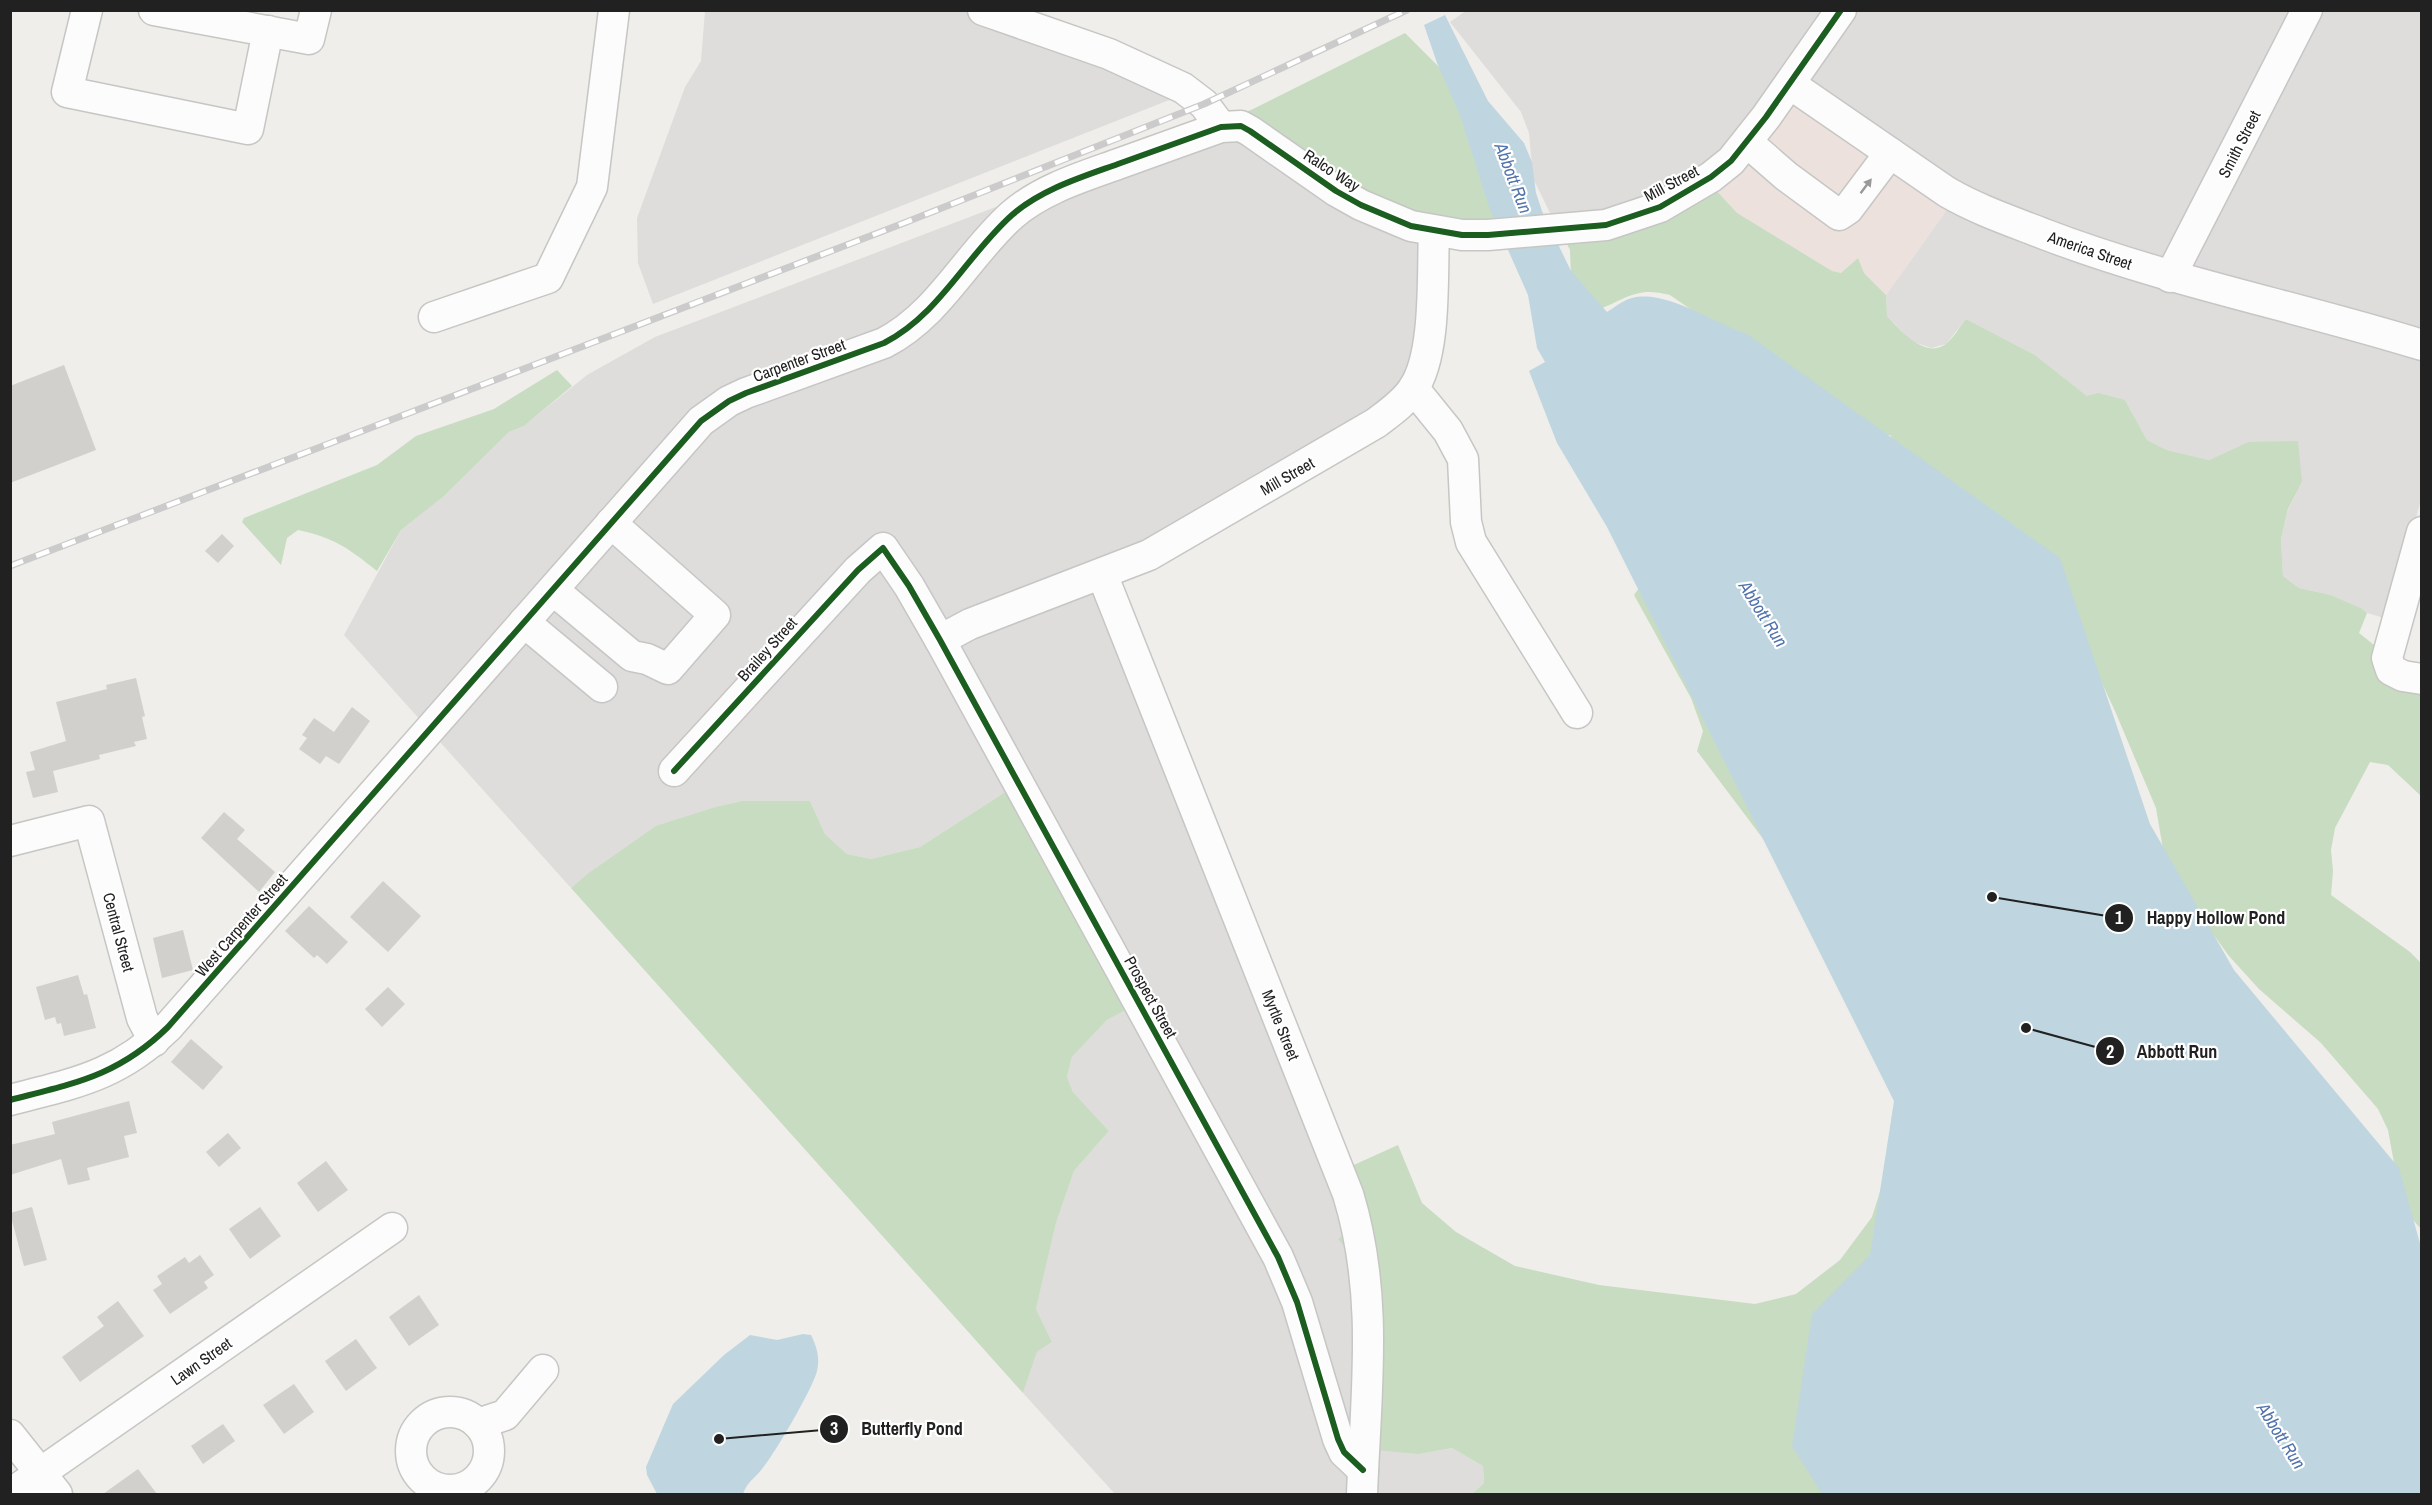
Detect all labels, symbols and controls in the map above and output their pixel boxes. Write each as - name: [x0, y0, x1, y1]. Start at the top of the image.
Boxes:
- street label: Smith Street: [2213, 106, 2266, 181]
- water label: Abbott Run: [1488, 138, 1538, 217]
- street label: Ralco Way: [1300, 144, 1365, 197]
- street label: Mill Street: [1640, 159, 1703, 207]
- one-way arrow: [1860, 178, 1872, 194]
- street label: America Street: [2044, 225, 2135, 275]
- street label: Carpenter Street: [750, 333, 849, 387]
- street label: Mill Street: [1256, 452, 1318, 500]
- water label: Abbott Run: [1733, 575, 1794, 652]
- street label: Brailey Street: [732, 612, 802, 686]
- street label: West Carpenter Street: [190, 868, 292, 981]
- street label: Central Street: [98, 890, 140, 974]
- callout: Happy Hollow Pond: [2104, 900, 2297, 936]
- text: 1: [2115, 905, 2124, 930]
- text: Happy Hollow Pond: [2147, 905, 2285, 930]
- street label: Prospect Street: [1119, 952, 1183, 1042]
- street label: Myrtle Street: [1257, 986, 1305, 1064]
- callout: Abbott Run: [2095, 1033, 2229, 1069]
- text: 2: [2106, 1039, 2114, 1064]
- text: Abbott Run: [2137, 1039, 2217, 1064]
- street label: Lawn Street: [166, 1332, 236, 1390]
- water label: Abbott Run: [2251, 1397, 2312, 1474]
- callout: Butterfly Pond: [819, 1411, 975, 1447]
- text: 3: [830, 1416, 838, 1441]
- text: Butterfly Pond: [861, 1416, 963, 1441]

